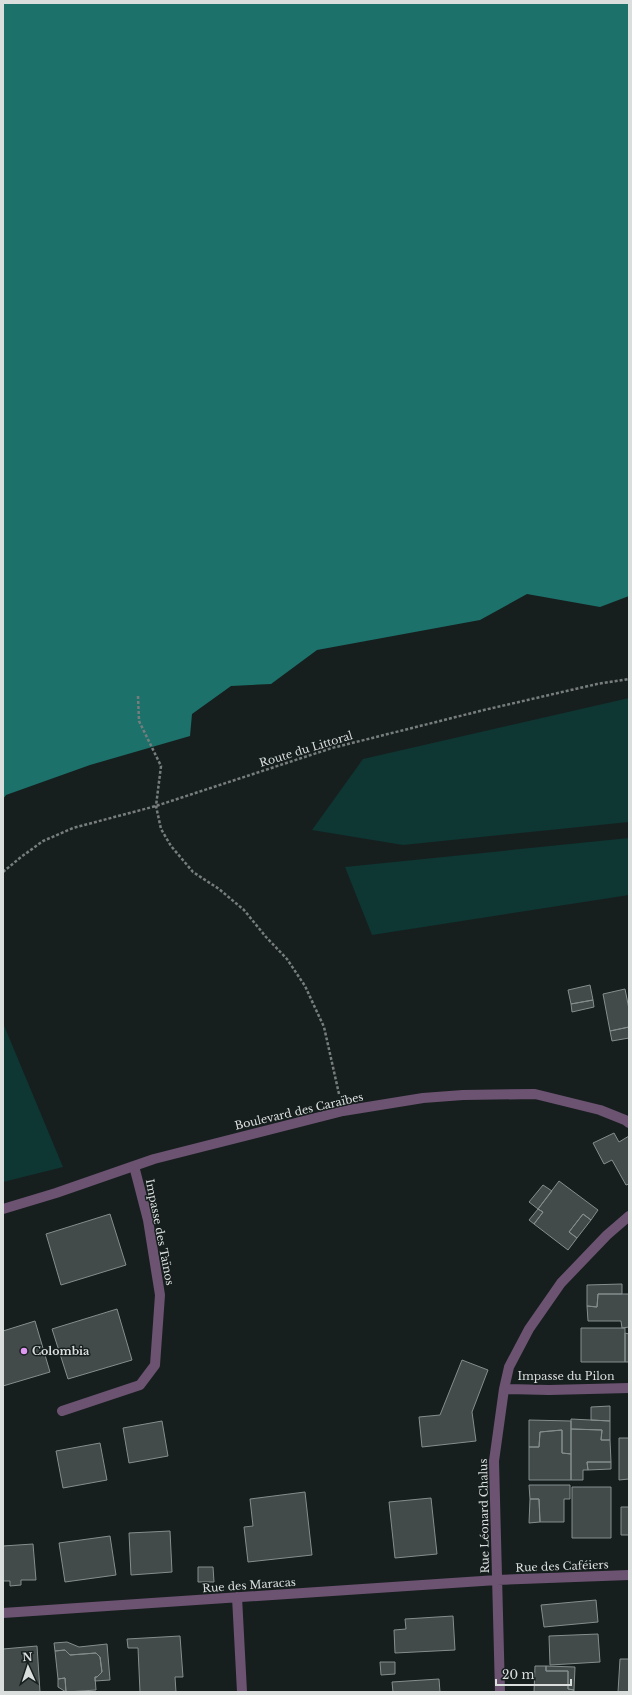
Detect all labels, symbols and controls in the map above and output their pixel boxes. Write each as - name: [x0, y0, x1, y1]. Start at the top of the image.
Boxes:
- street label: Route du Littoral: [258, 728, 355, 770]
- street label: Boulevard des Caraïbes: [233, 1089, 365, 1133]
- street label: Impasse des Taïnos: [143, 1178, 177, 1286]
- place label: Colombia: [32, 1344, 90, 1358]
- marker: Colombia: [19, 1346, 29, 1356]
- street label: Impasse du Pilon: [518, 1369, 615, 1383]
- street label: Rue Léonard Chalus: [476, 1458, 492, 1574]
- street label: Rue des Caféiers: [515, 1557, 609, 1575]
- street label: Rue des Maracas: [202, 1575, 296, 1595]
- north arrow: [8, 1647, 48, 1687]
- text: N: [22, 1650, 34, 1664]
- scale bar: [496, 1661, 571, 1687]
- text: 20 m: [502, 1667, 534, 1682]

